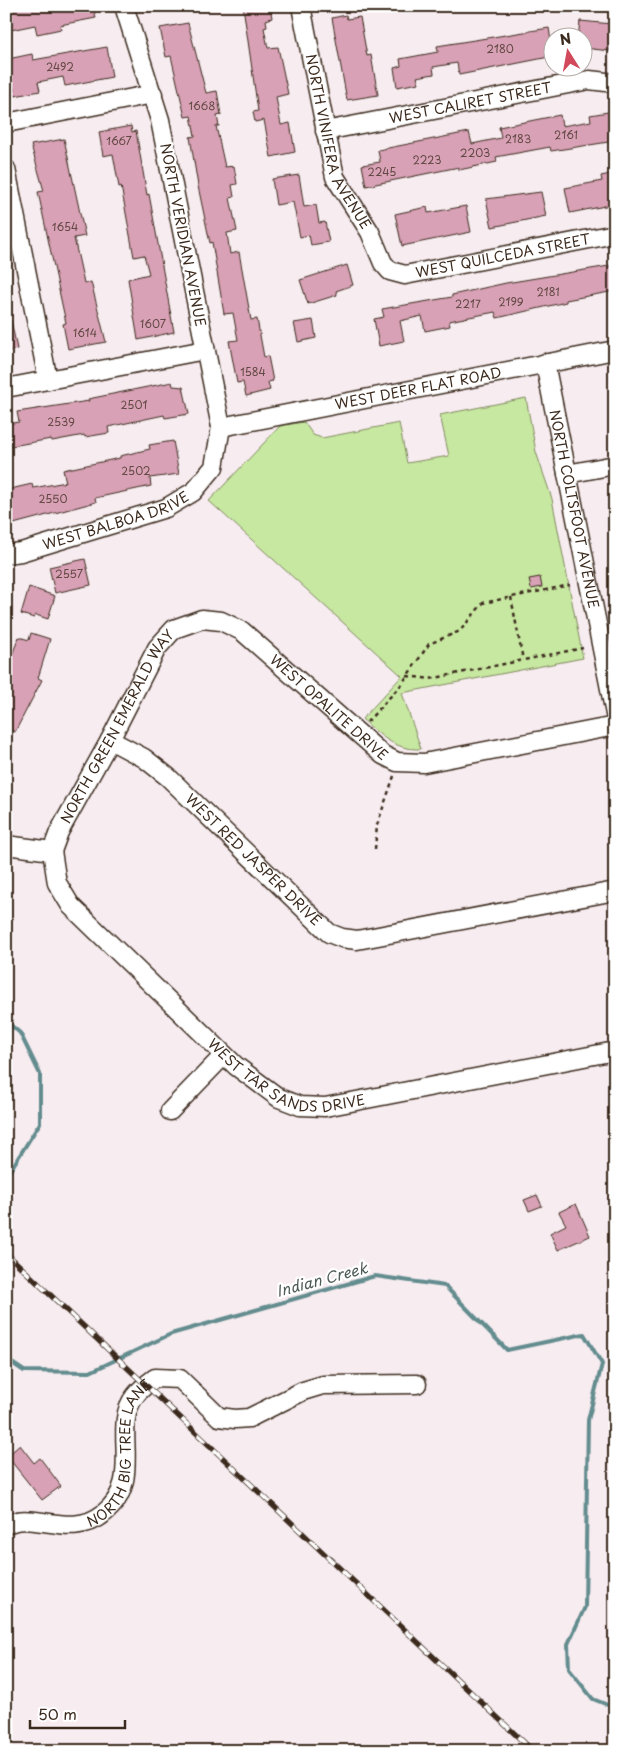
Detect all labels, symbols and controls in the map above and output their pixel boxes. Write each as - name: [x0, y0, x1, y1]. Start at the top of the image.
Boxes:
- text: N: [558, 27, 573, 50]
- north arrow: [544, 28, 594, 78]
- house number: 2180: [486, 40, 514, 57]
- street label: NORTH VINIFERA AVENUE: [301, 52, 377, 233]
- house number: 2492: [46, 58, 74, 75]
- street label: WEST CALIRET STREET: [387, 76, 554, 128]
- house number: 1668: [189, 97, 215, 114]
- house number: 2161: [554, 126, 578, 143]
- house number: 2183: [505, 130, 531, 147]
- house number: 1667: [106, 132, 132, 149]
- street label: NORTH VERIDIAN AVENUE: [155, 141, 212, 329]
- house number: 2203: [460, 144, 490, 161]
- house number: 2223: [412, 151, 442, 168]
- house number: 2245: [368, 163, 396, 180]
- house number: 1654: [52, 218, 78, 235]
- street label: WEST QUILCEDA STREET: [414, 228, 592, 283]
- house number: 2181: [536, 283, 560, 300]
- house number: 2199: [498, 293, 524, 310]
- house number: 2217: [455, 295, 481, 312]
- house number: 1607: [140, 315, 166, 332]
- house number: 1614: [73, 324, 97, 341]
- street label: WEST DEER FLAT ROAD: [333, 361, 503, 415]
- house number: 1584: [240, 363, 266, 380]
- house number: 2501: [121, 396, 147, 413]
- street label: NORTH COLTSFOOT AVENUE: [545, 408, 605, 610]
- house number: 2539: [47, 413, 75, 430]
- house number: 2502: [121, 462, 151, 479]
- street label: WEST BALBOA DRIVE: [40, 486, 193, 555]
- house number: 2550: [39, 490, 67, 507]
- house number: 2557: [55, 565, 83, 582]
- street label: NORTH GREEN EMERALD WAY: [55, 625, 179, 827]
- street label: WEST OPALITE DRIVE: [265, 649, 393, 765]
- street label: WEST RED JASPER DRIVE: [181, 789, 327, 930]
- street label: WEST TAR SANDS DRIVE: [203, 1033, 367, 1117]
- water label: Indian Creek: [273, 1255, 371, 1302]
- street label: NORTH BIG TREE LANE: [83, 1374, 155, 1532]
- scale bar: [30, 1697, 125, 1729]
- text: 50 m: [38, 1702, 77, 1725]

